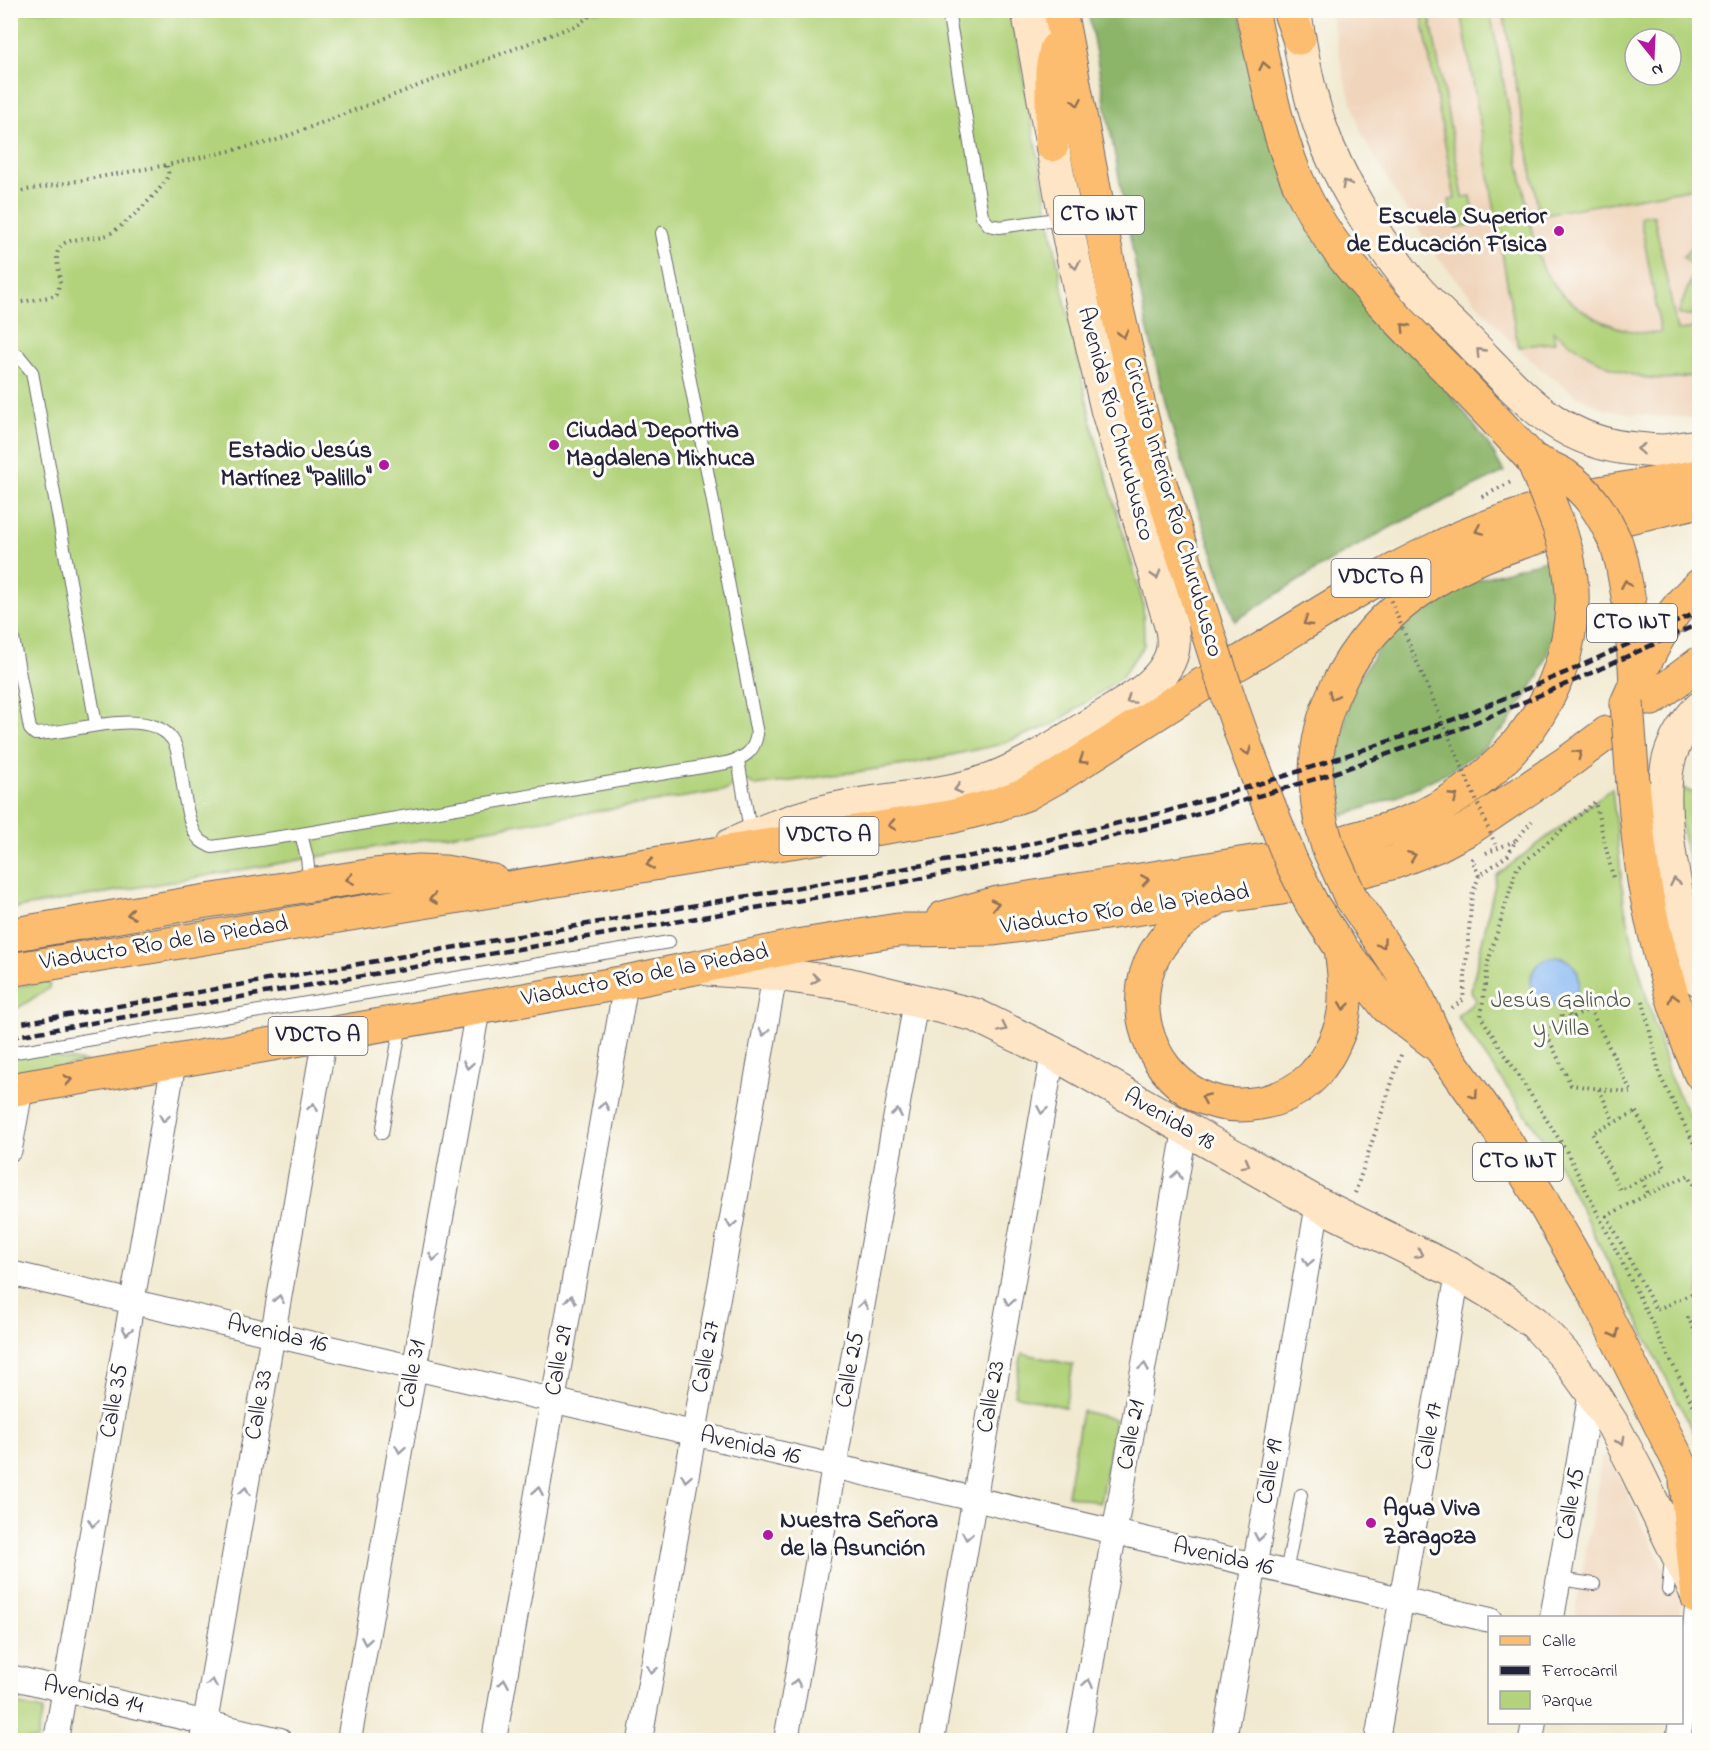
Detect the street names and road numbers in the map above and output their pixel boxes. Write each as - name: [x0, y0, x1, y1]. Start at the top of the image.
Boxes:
- road number: CTO INT: [1054, 196, 1144, 234]
- street label: Avenida Río Churubusco: [1067, 303, 1163, 545]
- street label: Circuito Interior Río Churubusco: [1112, 353, 1232, 661]
- road number: VDCTO A: [1332, 559, 1430, 597]
- road number: CTO INT: [1587, 604, 1677, 642]
- road number: VDCTO A: [780, 817, 878, 855]
- street label: Viaducto Río de la Piedad: [997, 875, 1252, 945]
- street label: Viaducto Río de la Piedad: [36, 907, 291, 981]
- street label: Viaducto Río de la Piedad: [518, 935, 772, 1017]
- road number: VDCTO A: [268, 1017, 368, 1055]
- street label: Avenida 18: [1117, 1080, 1221, 1160]
- road number: CTO INT: [1473, 1143, 1563, 1181]
- street label: Avenida 16: [223, 1306, 331, 1364]
- street label: Calle 27: [683, 1318, 731, 1396]
- street label: Calle 29: [537, 1323, 583, 1399]
- street label: Calle 25: [827, 1329, 875, 1411]
- street label: Calle 31: [390, 1337, 436, 1411]
- street label: Calle 23: [968, 1358, 1016, 1436]
- street label: Calle 35: [91, 1361, 139, 1441]
- street label: Calle 33: [237, 1367, 283, 1443]
- street label: Calle 21: [1109, 1397, 1155, 1473]
- street label: Calle 17: [1407, 1399, 1453, 1473]
- street label: Avenida 16: [696, 1418, 804, 1476]
- street label: Calle 19: [1248, 1436, 1294, 1507]
- street label: Calle 15: [1548, 1465, 1596, 1543]
- street label: Avenida 16: [1169, 1529, 1277, 1587]
- street label: Avenida 14: [40, 1668, 147, 1725]

